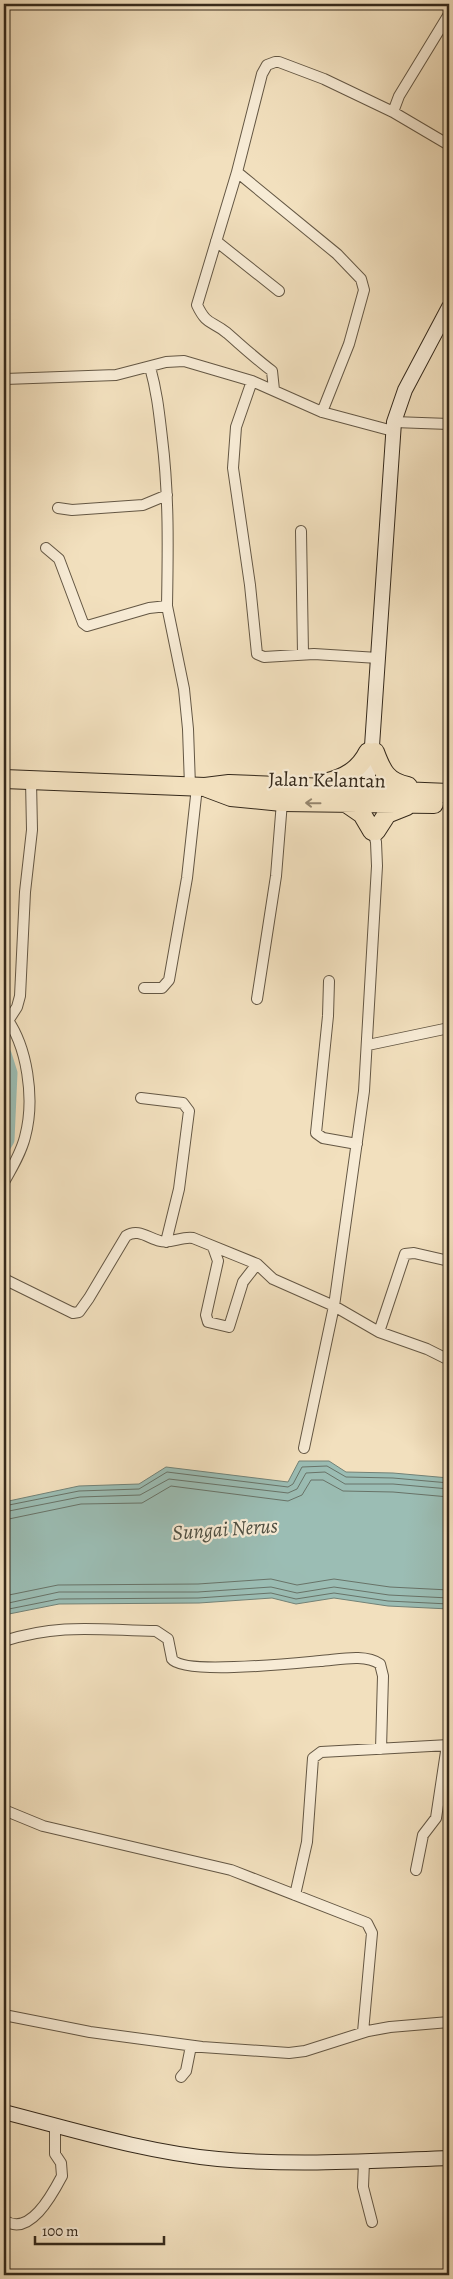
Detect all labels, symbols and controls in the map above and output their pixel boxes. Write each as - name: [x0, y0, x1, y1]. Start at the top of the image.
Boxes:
- street label: Jalan Kelantan: [268, 765, 386, 795]
- one-way arrow: [305, 798, 321, 807]
- water label: Sungai Nerus: [171, 1511, 279, 1547]
- scale bar: [35, 2214, 164, 2246]
- text: 100 m: [42, 2221, 79, 2241]

